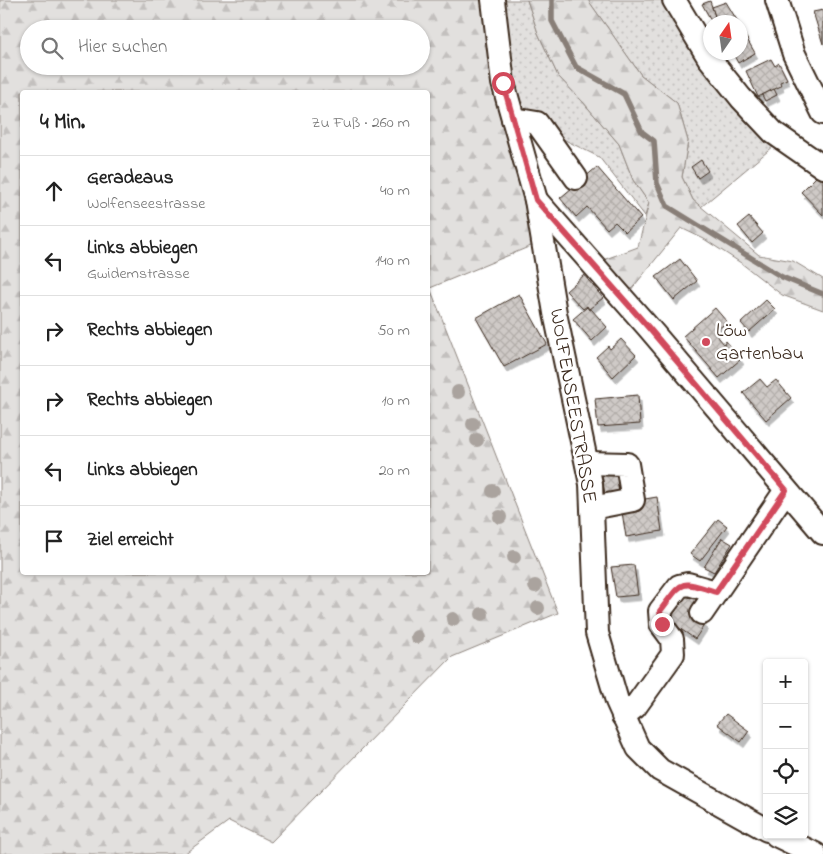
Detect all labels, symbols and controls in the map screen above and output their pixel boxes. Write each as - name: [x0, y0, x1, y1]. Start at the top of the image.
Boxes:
- north arrow: [703, 15, 748, 60]
- search box: [20, 20, 430, 75]
- icon: search: [38, 34, 66, 62]
- text: Hier suchen: [78, 34, 167, 61]
- route start: [492, 72, 515, 95]
- text: 4 Min.: [40, 108, 85, 138]
- text: Zu Fuß · 260 m: [311, 111, 410, 135]
- text: Geradeaus: [87, 165, 174, 192]
- icon: ahead: [40, 177, 68, 205]
- text: 40 m: [380, 179, 410, 203]
- text: Wolfenseestrasse: [87, 192, 205, 216]
- text: Links abbiegen: [87, 235, 198, 262]
- icon: left: [40, 247, 68, 275]
- text: 140 m: [375, 249, 410, 273]
- text: Gwidemstrasse: [87, 262, 190, 286]
- street label: WOLFENSEESTRASSE: [541, 306, 603, 506]
- icon: right: [40, 317, 68, 345]
- text: Rechts abbiegen: [87, 317, 212, 344]
- place label: Löw Gartenbau: [716, 317, 804, 369]
- text: 50 m: [378, 319, 410, 343]
- marker: Löw Gartenbau: [700, 336, 712, 348]
- icon: right: [40, 387, 68, 415]
- text: Rechts abbiegen: [87, 387, 212, 414]
- text: 10 m: [382, 389, 410, 413]
- icon: left: [40, 457, 68, 485]
- text: Links abbiegen: [87, 457, 198, 484]
- text: 20 m: [379, 459, 410, 483]
- icon: arrive: [40, 527, 68, 555]
- text: Ziel erreicht: [87, 527, 174, 554]
- route end: [651, 613, 674, 636]
- map controls: [763, 659, 808, 839]
- button: +: [763, 659, 808, 704]
- button: −: [763, 704, 808, 749]
- button: locate: [763, 749, 808, 794]
- button: layers: [763, 794, 808, 839]

